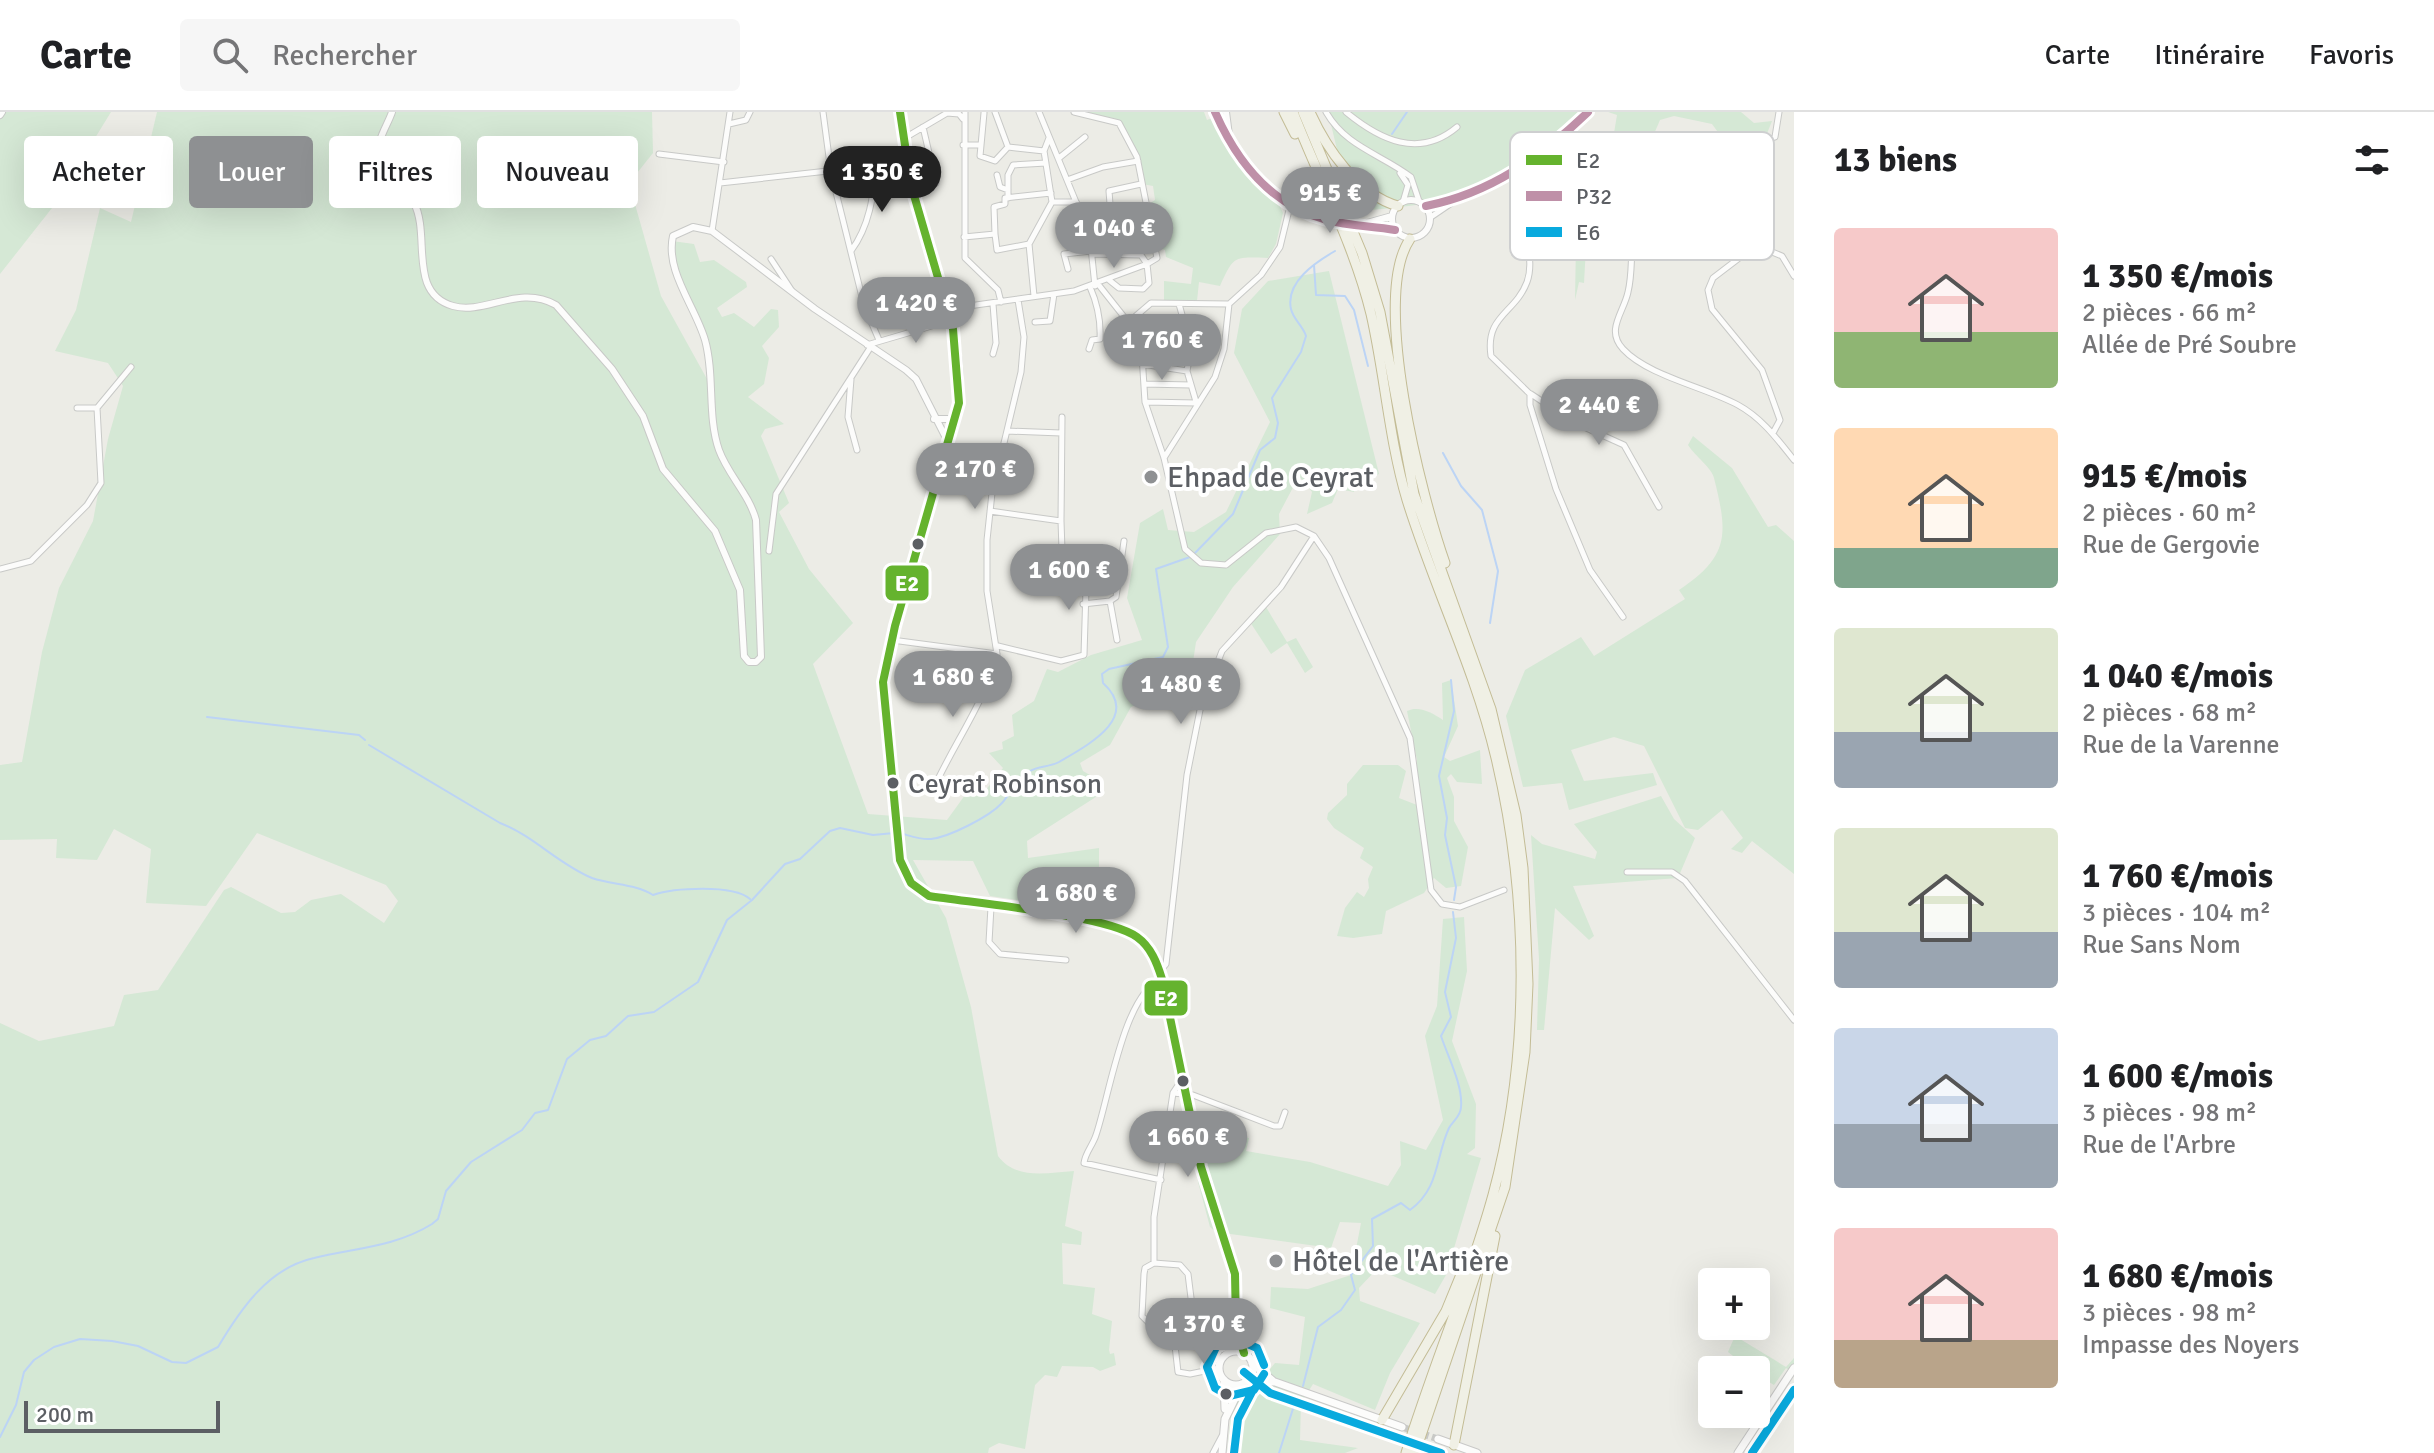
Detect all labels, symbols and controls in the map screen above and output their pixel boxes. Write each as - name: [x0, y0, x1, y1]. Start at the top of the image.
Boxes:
- search box: [180, 19, 740, 91]
- text: Carte: [40, 32, 132, 79]
- icon: search: [208, 33, 252, 77]
- text: Rechercher: [272, 37, 417, 74]
- text: Carte: [2045, 38, 2110, 72]
- text: Itinéraire: [2154, 38, 2265, 72]
- text: Favoris: [2309, 38, 2394, 72]
- legend: [1510, 132, 1774, 260]
- chip: Acheter: [24, 136, 173, 208]
- chip: Louer: [189, 136, 313, 208]
- chip: Filtres: [329, 136, 461, 208]
- chip: Nouveau: [477, 136, 638, 208]
- icon: filters: [2350, 138, 2394, 182]
- text: 13 biens: [1834, 139, 1957, 181]
- pin: 1 350 €: [808, 146, 956, 214]
- text: E2: [1576, 147, 1600, 174]
- text: 1 350 €: [841, 156, 923, 188]
- pin: 915 €: [1274, 167, 1386, 235]
- text: 915 €: [1299, 177, 1361, 209]
- text: P32: [1576, 183, 1612, 210]
- pin: 1 040 €: [1040, 202, 1188, 270]
- text: 1 040 €: [1073, 212, 1155, 244]
- text: E6: [1576, 219, 1600, 246]
- text: 1 350 €/mois: [2082, 255, 2273, 297]
- icon: home: [1898, 260, 1994, 356]
- pin: 1 420 €: [842, 277, 990, 345]
- text: 1 420 €: [875, 287, 957, 319]
- text: 2 pièces · 66 m²: [2082, 297, 2257, 329]
- pin: 1 760 €: [1088, 314, 1236, 382]
- text: 1 760 €: [1121, 324, 1203, 356]
- text: Allée de Pré Soubre: [2082, 329, 2297, 361]
- pin: 2 440 €: [1525, 379, 1673, 447]
- text: 2 440 €: [1558, 389, 1640, 421]
- pin: 2 170 €: [901, 443, 1049, 511]
- text: 2 170 €: [934, 453, 1016, 485]
- text: 915 €/mois: [2082, 455, 2247, 497]
- place label: Ehpad de Ceyrat: [1167, 459, 1374, 496]
- icon: home: [1898, 460, 1994, 556]
- marker: Ehpad de Ceyrat: [1142, 468, 1160, 486]
- text: 2 pièces · 60 m²: [2082, 497, 2257, 529]
- text: Rue de Gergovie: [2082, 529, 2260, 561]
- unlabelled marker: [910, 536, 926, 552]
- pin: 1 600 €: [995, 544, 1143, 612]
- text: 1 600 €: [1028, 554, 1110, 586]
- line badge: E2: [884, 564, 930, 602]
- text: E2: [895, 570, 919, 597]
- pin: 1 680 €: [879, 651, 1027, 719]
- text: 1 040 €/mois: [2082, 655, 2273, 697]
- pin: 1 480 €: [1107, 658, 1255, 726]
- icon: home: [1898, 660, 1994, 756]
- text: 1 680 €: [912, 661, 994, 693]
- text: 1 480 €: [1140, 668, 1222, 700]
- text: 2 pièces · 68 m²: [2082, 697, 2257, 729]
- text: Rue de la Varenne: [2082, 729, 2280, 761]
- place label: Ceyrat Robinson: [908, 767, 1102, 801]
- marker: Ceyrat Robinson: [885, 775, 901, 791]
- text: 1 760 €/mois: [2082, 855, 2273, 897]
- icon: home: [1898, 860, 1994, 956]
- pin: 1 680 €: [1002, 867, 1150, 935]
- text: 1 680 €: [1035, 877, 1117, 909]
- text: 3 pièces · 104 m²: [2082, 897, 2271, 929]
- text: Rue Sans Nom: [2082, 929, 2241, 961]
- line badge: E2: [1143, 979, 1189, 1017]
- text: E2: [1154, 985, 1178, 1012]
- text: 1 600 €/mois: [2082, 1055, 2273, 1097]
- icon: home: [1898, 1060, 1994, 1156]
- unlabelled marker: [1175, 1073, 1191, 1089]
- text: 3 pièces · 98 m²: [2082, 1097, 2257, 1129]
- pin: 1 660 €: [1114, 1111, 1262, 1179]
- text: 1 660 €: [1147, 1121, 1229, 1153]
- text: Rue de l'Arbre: [2082, 1129, 2236, 1161]
- place label: Hôtel de l'Artière: [1292, 1243, 1509, 1280]
- marker: Hôtel de l'Artière: [1267, 1252, 1285, 1270]
- text: 1 680 €/mois: [2082, 1255, 2273, 1297]
- icon: home: [1898, 1260, 1994, 1356]
- map controls: [1698, 1268, 1770, 1428]
- button: +: [1698, 1268, 1770, 1340]
- text: 3 pièces · 98 m²: [2082, 1297, 2257, 1329]
- pin: 1 370 €: [1130, 1298, 1278, 1366]
- text: 1 370 €: [1163, 1308, 1245, 1340]
- text: Impasse des Noyers: [2082, 1329, 2299, 1361]
- button: −: [1698, 1356, 1770, 1428]
- unlabelled marker: [1218, 1386, 1234, 1402]
- scale bar: [24, 1397, 220, 1433]
- text: 200 m: [36, 1401, 94, 1428]

